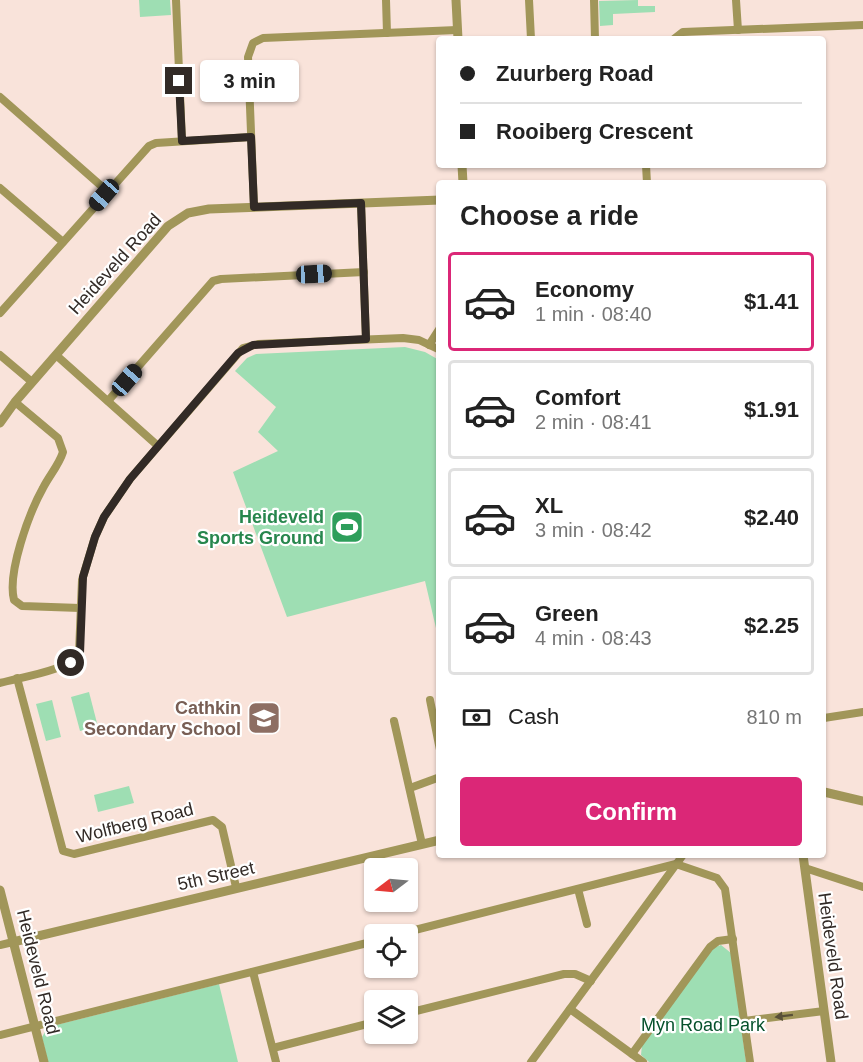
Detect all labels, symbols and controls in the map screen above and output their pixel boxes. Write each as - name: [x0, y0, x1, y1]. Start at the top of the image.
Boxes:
- callout: 3 min: [200, 60, 299, 102]
- text: Zuurberg Road: [496, 61, 654, 86]
- route end: [165, 67, 192, 94]
- text: 3 min: [223, 70, 276, 92]
- text: Rooiberg Crescent: [496, 119, 693, 144]
- car: [85, 176, 123, 214]
- text: Choose a ride: [460, 201, 639, 231]
- street label: Heideveld Road: [65, 210, 165, 318]
- car: [296, 264, 332, 284]
- icon: car: [463, 275, 517, 329]
- text: Economy: [535, 277, 634, 302]
- text: $1.41: [744, 289, 799, 314]
- text: 1 min · 08:40: [535, 303, 652, 325]
- car: [108, 361, 146, 399]
- icon: car: [463, 383, 517, 437]
- text: Comfort: [535, 385, 621, 410]
- text: $1.91: [744, 397, 799, 422]
- text: 2 min · 08:41: [535, 411, 652, 433]
- icon: car: [463, 491, 517, 545]
- text: XL: [535, 493, 563, 518]
- text: $2.40: [744, 505, 799, 530]
- place label: Heideveld Sports Ground: [197, 507, 324, 548]
- sports icon: Heideveld Sports Ground: [329, 509, 365, 545]
- text: 3 min · 08:42: [535, 519, 652, 541]
- icon: car: [463, 599, 517, 653]
- text: Green: [535, 601, 599, 626]
- text: $2.25: [744, 613, 799, 638]
- text: 4 min · 08:43: [535, 627, 652, 649]
- route start: [57, 649, 84, 676]
- place label: Cathkin Secondary School: [84, 698, 241, 739]
- school or university icon: Cathkin Secondary School: [246, 700, 282, 736]
- icon: cash: [460, 701, 493, 734]
- text: Cash: [508, 704, 559, 729]
- text: 810 m: [746, 706, 802, 728]
- button: Confirm: [460, 777, 802, 846]
- street label: Wolfberg Road: [74, 799, 196, 847]
- street label: 5th Street: [176, 857, 256, 895]
- north arrow: [364, 858, 418, 912]
- map controls: [364, 858, 418, 1044]
- street label: Heideveld Road: [814, 891, 852, 1021]
- street label: Heideveld Road: [13, 907, 63, 1037]
- button: locate: [364, 924, 418, 978]
- button: layers: [364, 990, 418, 1044]
- one-way arrow: [774, 1011, 793, 1020]
- park label: Myn Road Park: [641, 1015, 766, 1035]

